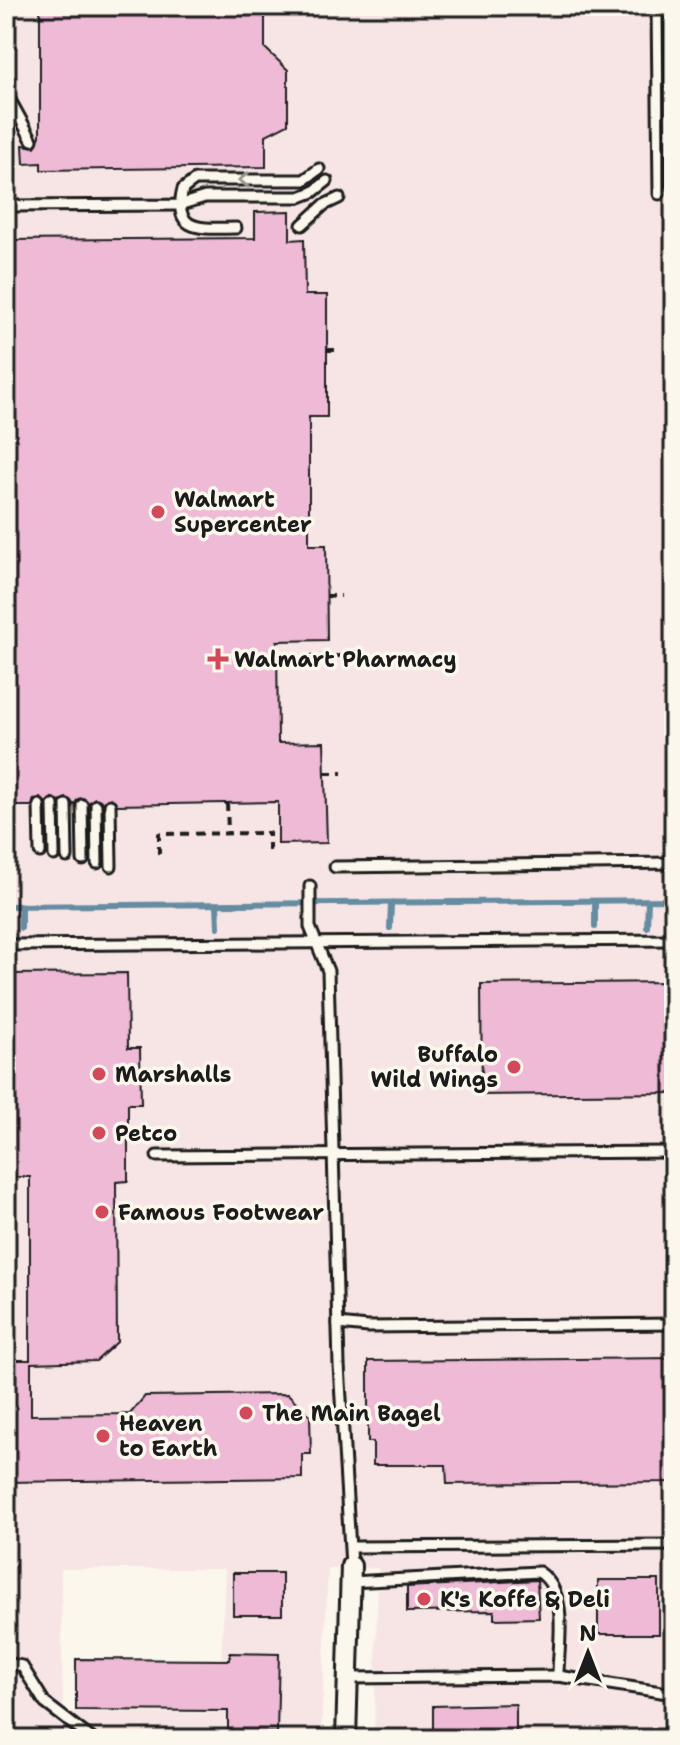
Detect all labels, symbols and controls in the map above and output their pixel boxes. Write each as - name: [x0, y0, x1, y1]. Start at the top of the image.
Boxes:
- one-way arrow: [237, 171, 250, 189]
- place label: Walmart Supercenter: [174, 485, 312, 539]
- marker: Walmart Supercenter: [149, 503, 167, 521]
- place label: Walmart Pharmacy: [234, 645, 457, 674]
- marker: Walmart Pharmacy: [209, 650, 227, 668]
- place label: Buffalo Wild Wings: [371, 1040, 498, 1094]
- marker: Buffalo Wild Wings: [505, 1058, 523, 1076]
- place label: Marshalls: [115, 1060, 231, 1089]
- marker: Marshalls: [90, 1065, 108, 1083]
- place label: Petco: [115, 1119, 177, 1148]
- marker: Petco: [90, 1124, 108, 1142]
- place label: Famous Footwear: [118, 1198, 324, 1227]
- marker: Famous Footwear: [93, 1203, 111, 1221]
- place label: The Main Bagel: [262, 1399, 441, 1428]
- marker: The Main Bagel: [237, 1404, 255, 1422]
- place label: Heaven to Earth: [119, 1409, 218, 1463]
- marker: Heaven to Earth: [94, 1427, 112, 1445]
- place label: K's Koffe & Deli: [440, 1585, 610, 1614]
- marker: K's Koffe & Deli: [415, 1590, 433, 1608]
- north arrow: [548, 1613, 628, 1693]
- text: N: [579, 1619, 597, 1648]

